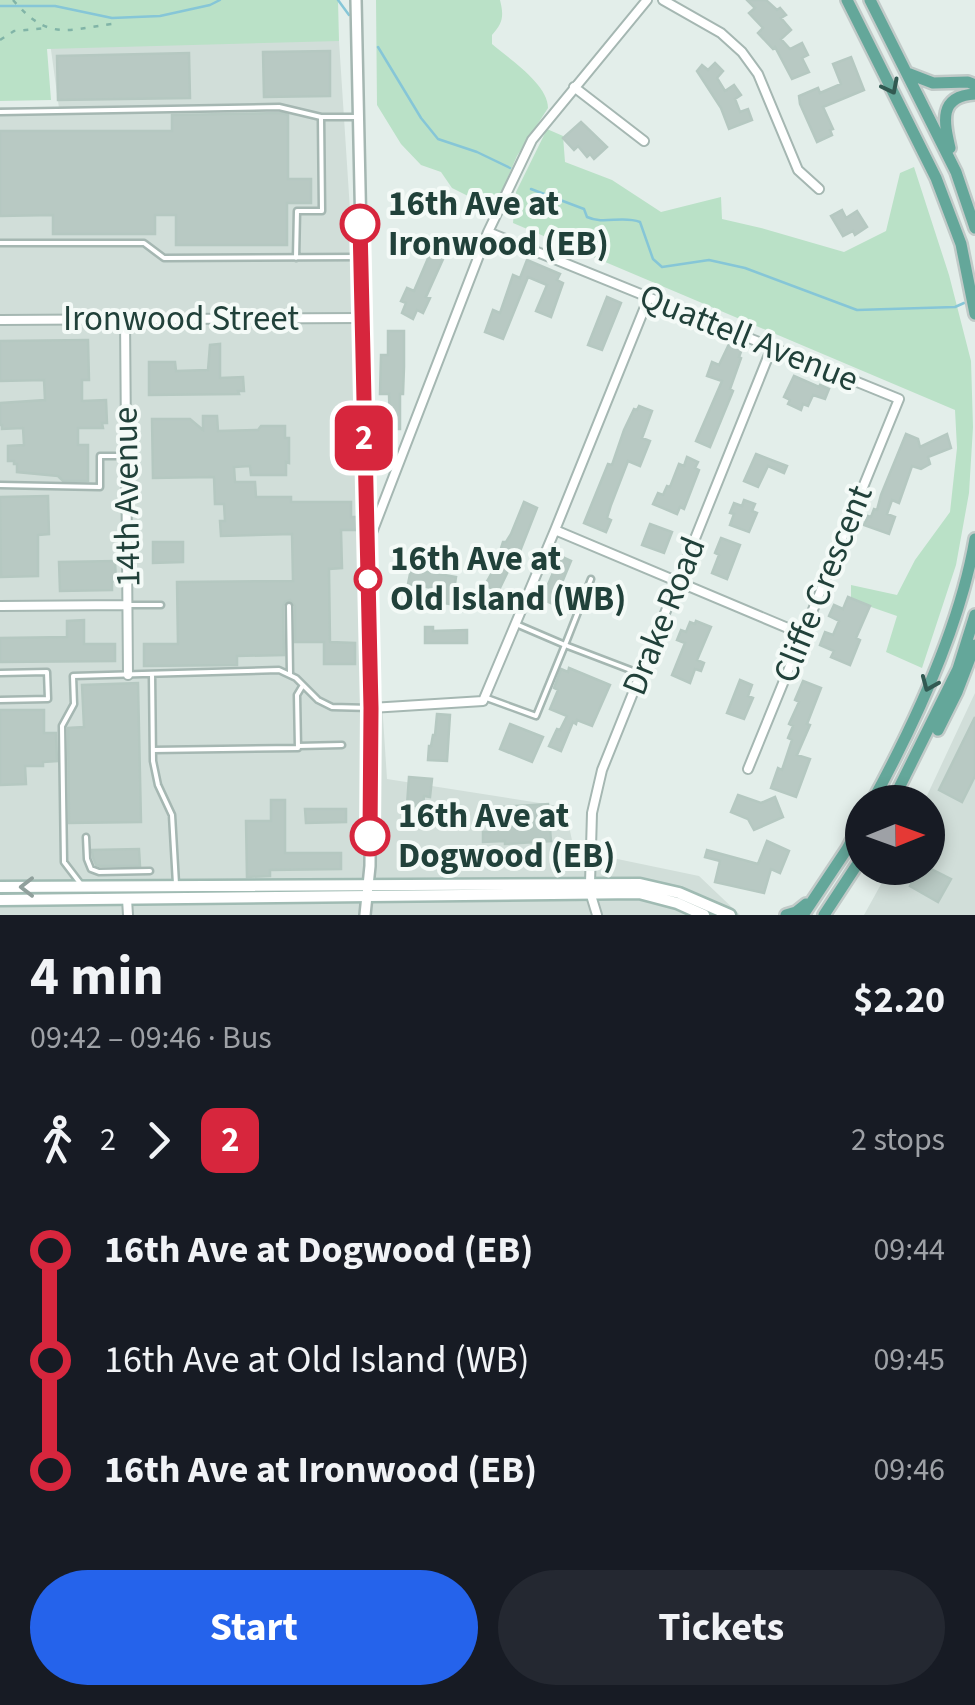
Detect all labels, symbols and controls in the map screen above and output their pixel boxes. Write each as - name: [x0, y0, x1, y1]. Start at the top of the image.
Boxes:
- one-way arrow: [879, 77, 898, 95]
- place label: 16th Ave at Ironwood (EB): [388, 179, 609, 269]
- marker: 16th Ave at Ironwood (EB): [341, 205, 379, 243]
- street label: Quattell Avenue: [632, 271, 866, 405]
- street label: Ironwood Street: [63, 294, 299, 344]
- street label: 14th Avenue: [100, 406, 154, 588]
- line badge: 2: [332, 406, 396, 470]
- text: 2: [355, 413, 373, 463]
- street label: Cliffe Crescent: [761, 478, 885, 690]
- street label: Drake Road: [610, 529, 718, 703]
- place label: 16th Ave at Old Island (WB): [390, 534, 626, 624]
- marker: 16th Ave at Old Island (WB): [355, 566, 381, 592]
- one-way arrow: [920, 675, 940, 692]
- north arrow: [845, 785, 945, 885]
- map controls: [845, 785, 945, 885]
- place label: 16th Ave at Dogwood (EB): [398, 791, 615, 881]
- marker: 16th Ave at Dogwood (EB): [351, 817, 389, 855]
- one-way arrow: [18, 876, 34, 898]
- text: 4 min: [30, 938, 164, 1016]
- text: $2.20: [853, 973, 945, 1027]
- text: 09:42 – 09:46 · Bus: [30, 1015, 272, 1061]
- icon: walk: [30, 1113, 85, 1168]
- icon: forward: [131, 1113, 186, 1168]
- text: 2: [221, 1115, 239, 1165]
- text: 2: [100, 1117, 116, 1163]
- text: 2 stops: [851, 1117, 945, 1163]
- text: 16th Ave at Dogwood (EB): [104, 1223, 533, 1277]
- text: 09:44: [873, 1227, 945, 1273]
- text: 16th Ave at Old Island (WB): [104, 1333, 529, 1387]
- text: 09:45: [873, 1337, 945, 1383]
- text: 16th Ave at Ironwood (EB): [104, 1443, 537, 1497]
- text: 09:46: [873, 1447, 945, 1493]
- button: Start: [30, 1570, 478, 1685]
- button: Tickets: [498, 1570, 945, 1685]

